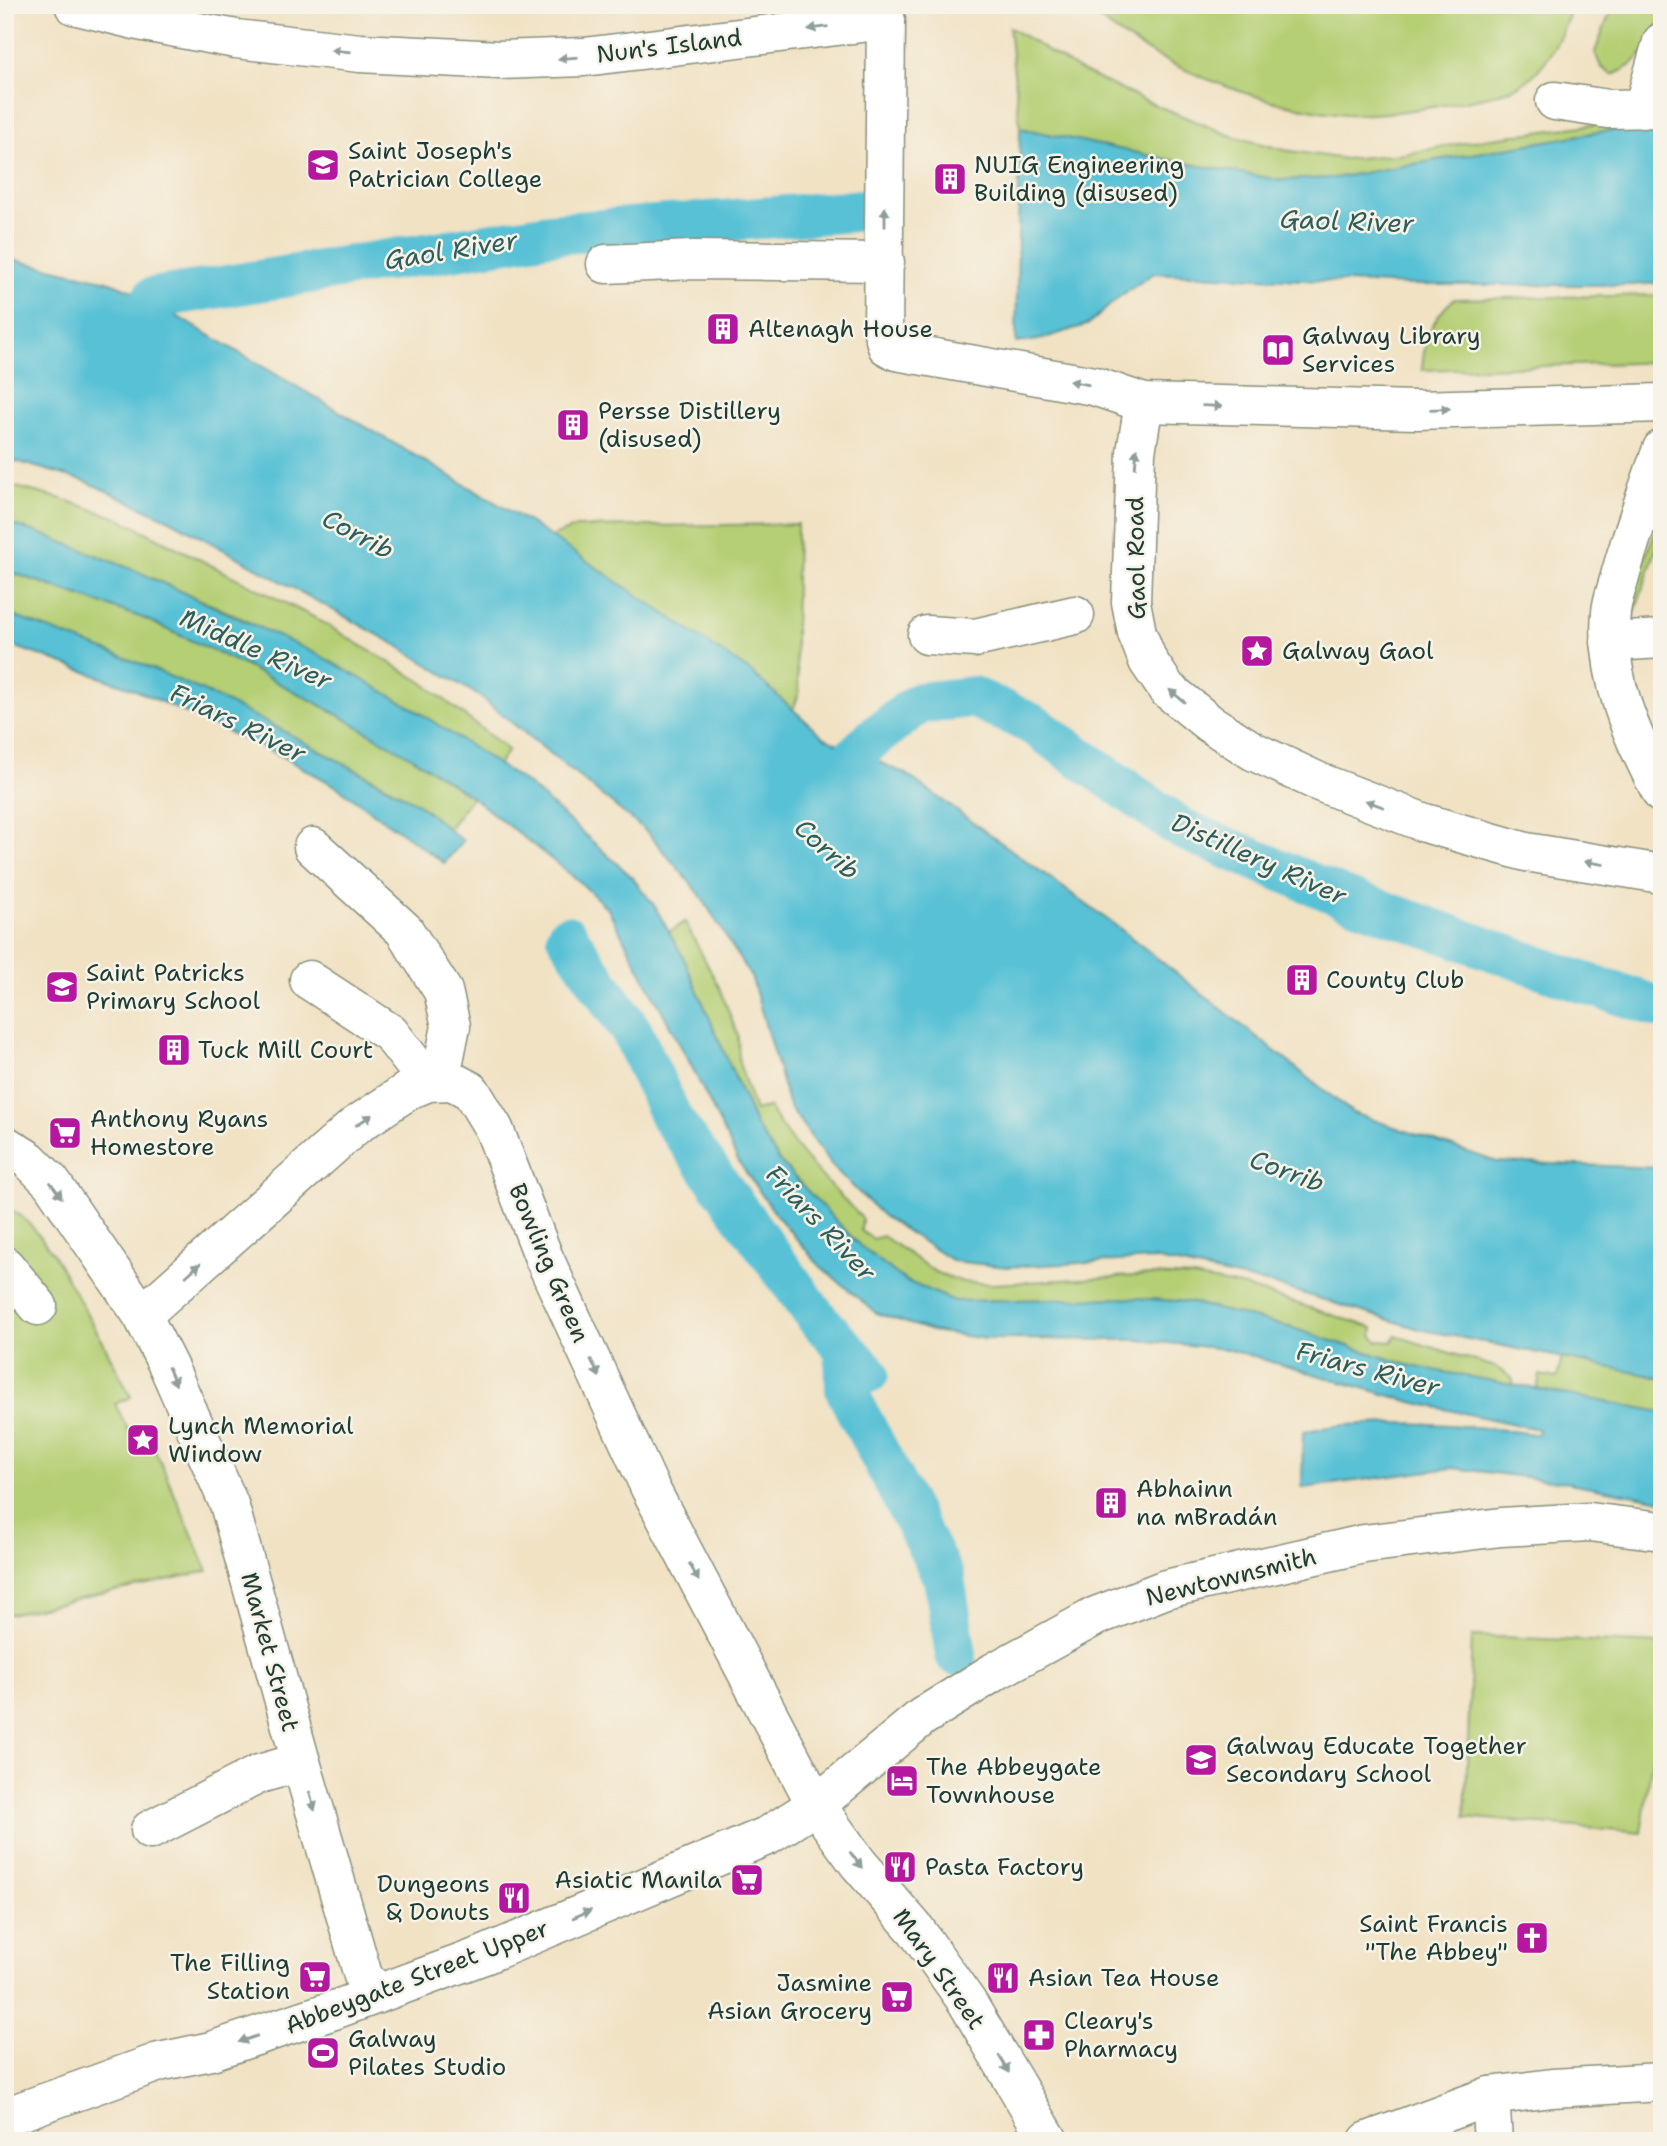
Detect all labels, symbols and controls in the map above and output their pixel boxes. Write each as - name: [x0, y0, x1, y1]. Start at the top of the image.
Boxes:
- street label: Nun's Island: [595, 21, 743, 71]
- one-way arrow: [807, 22, 829, 33]
- one-way arrow: [329, 45, 351, 56]
- one-way arrow: [557, 53, 579, 64]
- place label: Saint Joseph's Patrician College: [348, 135, 542, 195]
- school or university icon: Saint Joseph's Patrician College: [304, 146, 342, 184]
- place label: NUIG Engineering Building (disused): [974, 149, 1184, 209]
- building icon: NUIG Engineering Building (disused): [931, 160, 969, 198]
- water label: Gaol River: [1279, 201, 1416, 240]
- one-way arrow: [879, 206, 891, 228]
- water label: Gaol River: [382, 222, 521, 277]
- building icon: Altenagh House: [704, 310, 742, 348]
- place label: Altenagh House: [748, 313, 933, 345]
- place label: Galway Library Services: [1302, 320, 1481, 380]
- library icon: Galway Library Services: [1259, 331, 1297, 369]
- one-way arrow: [1068, 378, 1090, 389]
- place label: Persse Distillery (disused): [598, 395, 781, 455]
- one-way arrow: [1202, 401, 1224, 412]
- one-way arrow: [1429, 404, 1451, 415]
- building icon: Persse Distillery (disused): [554, 406, 592, 444]
- one-way arrow: [1131, 446, 1142, 468]
- street label: Gaol Road: [1119, 496, 1153, 620]
- water label: Corrib: [316, 500, 400, 567]
- water label: Middle River: [175, 599, 338, 698]
- place icon: Galway Gaol: [1238, 632, 1276, 670]
- place label: Galway Gaol: [1282, 635, 1434, 667]
- water label: Friars River: [164, 674, 313, 771]
- one-way arrow: [1168, 689, 1186, 704]
- one-way arrow: [1365, 798, 1386, 809]
- water label: Distillery River: [1166, 804, 1353, 913]
- water label: Corrib: [787, 810, 868, 887]
- one-way arrow: [1583, 857, 1605, 868]
- place label: Saint Patricks Primary School: [86, 957, 261, 1017]
- building icon: County Club: [1283, 961, 1321, 999]
- place label: County Club: [1326, 964, 1464, 996]
- school or university icon: Saint Patricks Primary School: [43, 968, 81, 1006]
- building icon: Tuck Mill Court: [155, 1031, 193, 1069]
- place label: Tuck Mill Court: [198, 1034, 373, 1066]
- place label: Anthony Ryans Homestore: [90, 1103, 269, 1163]
- one-way arrow: [355, 1113, 373, 1127]
- supermarket icon: Anthony Ryans Homestore: [46, 1114, 84, 1152]
- water label: Corrib: [1245, 1141, 1329, 1200]
- water label: Friars River: [758, 1157, 885, 1289]
- street label: Bowling Green: [501, 1179, 597, 1347]
- one-way arrow: [48, 1181, 62, 1199]
- one-way arrow: [184, 1262, 202, 1278]
- water label: Friars River: [1292, 1333, 1445, 1405]
- one-way arrow: [589, 1358, 600, 1378]
- one-way arrow: [167, 1366, 178, 1386]
- place label: Lynch Memorial Window: [168, 1410, 354, 1470]
- place icon: Lynch Memorial Window: [124, 1421, 162, 1459]
- place label: Abhainn na mBradán: [1136, 1473, 1277, 1533]
- building icon: Abhainn na mBradán: [1092, 1484, 1130, 1522]
- street label: Newtownsmith: [1142, 1540, 1320, 1614]
- one-way arrow: [688, 1562, 700, 1582]
- street label: Market Street: [233, 1569, 307, 1735]
- place label: Galway Educate Together Secondary School: [1226, 1730, 1527, 1790]
- school or university icon: Galway Educate Together Secondary School: [1182, 1741, 1220, 1779]
- place label: The Abbeygate Townhouse: [926, 1751, 1102, 1811]
- hotel icon: The Abbeygate Townhouse: [883, 1762, 921, 1800]
- one-way arrow: [308, 1791, 318, 1812]
- restaurant icon: Pasta Factory: [881, 1848, 919, 1886]
- one-way arrow: [849, 1851, 863, 1869]
- place label: Pasta Factory: [925, 1851, 1084, 1883]
- supermarket icon: Asiatic Manila: [728, 1861, 766, 1899]
- place label: Asiatic Manila: [555, 1864, 722, 1896]
- place label: Dungeons & Donuts: [377, 1868, 490, 1928]
- restaurant icon: Dungeons & Donuts: [495, 1879, 533, 1917]
- street label: Mary Street: [886, 1902, 992, 2036]
- one-way arrow: [572, 1908, 593, 1919]
- place label: Saint Francis "The Abbey": [1359, 1908, 1508, 1968]
- street label: Abbeygate Street Upper: [281, 1912, 553, 2042]
- church icon: Saint Francis "The Abbey": [1513, 1919, 1551, 1957]
- place label: The Filling Station: [170, 1947, 290, 2007]
- supermarket icon: The Filling Station: [296, 1958, 334, 1996]
- restaurant icon: Asian Tea House: [984, 1959, 1022, 1997]
- place label: Asian Tea House: [1028, 1962, 1220, 1994]
- place label: Jasmine Asian Grocery: [707, 1967, 872, 2027]
- supermarket icon: Jasmine Asian Grocery: [878, 1978, 916, 2016]
- place label: Cleary's Pharmacy: [1064, 2005, 1178, 2065]
- pharmacy icon: Cleary's Pharmacy: [1020, 2016, 1058, 2054]
- place label: Galway Pilates Studio: [348, 2023, 506, 2083]
- one-way arrow: [238, 2034, 259, 2045]
- sports icon: Galway Pilates Studio: [304, 2034, 342, 2072]
- one-way arrow: [997, 2055, 1010, 2074]

